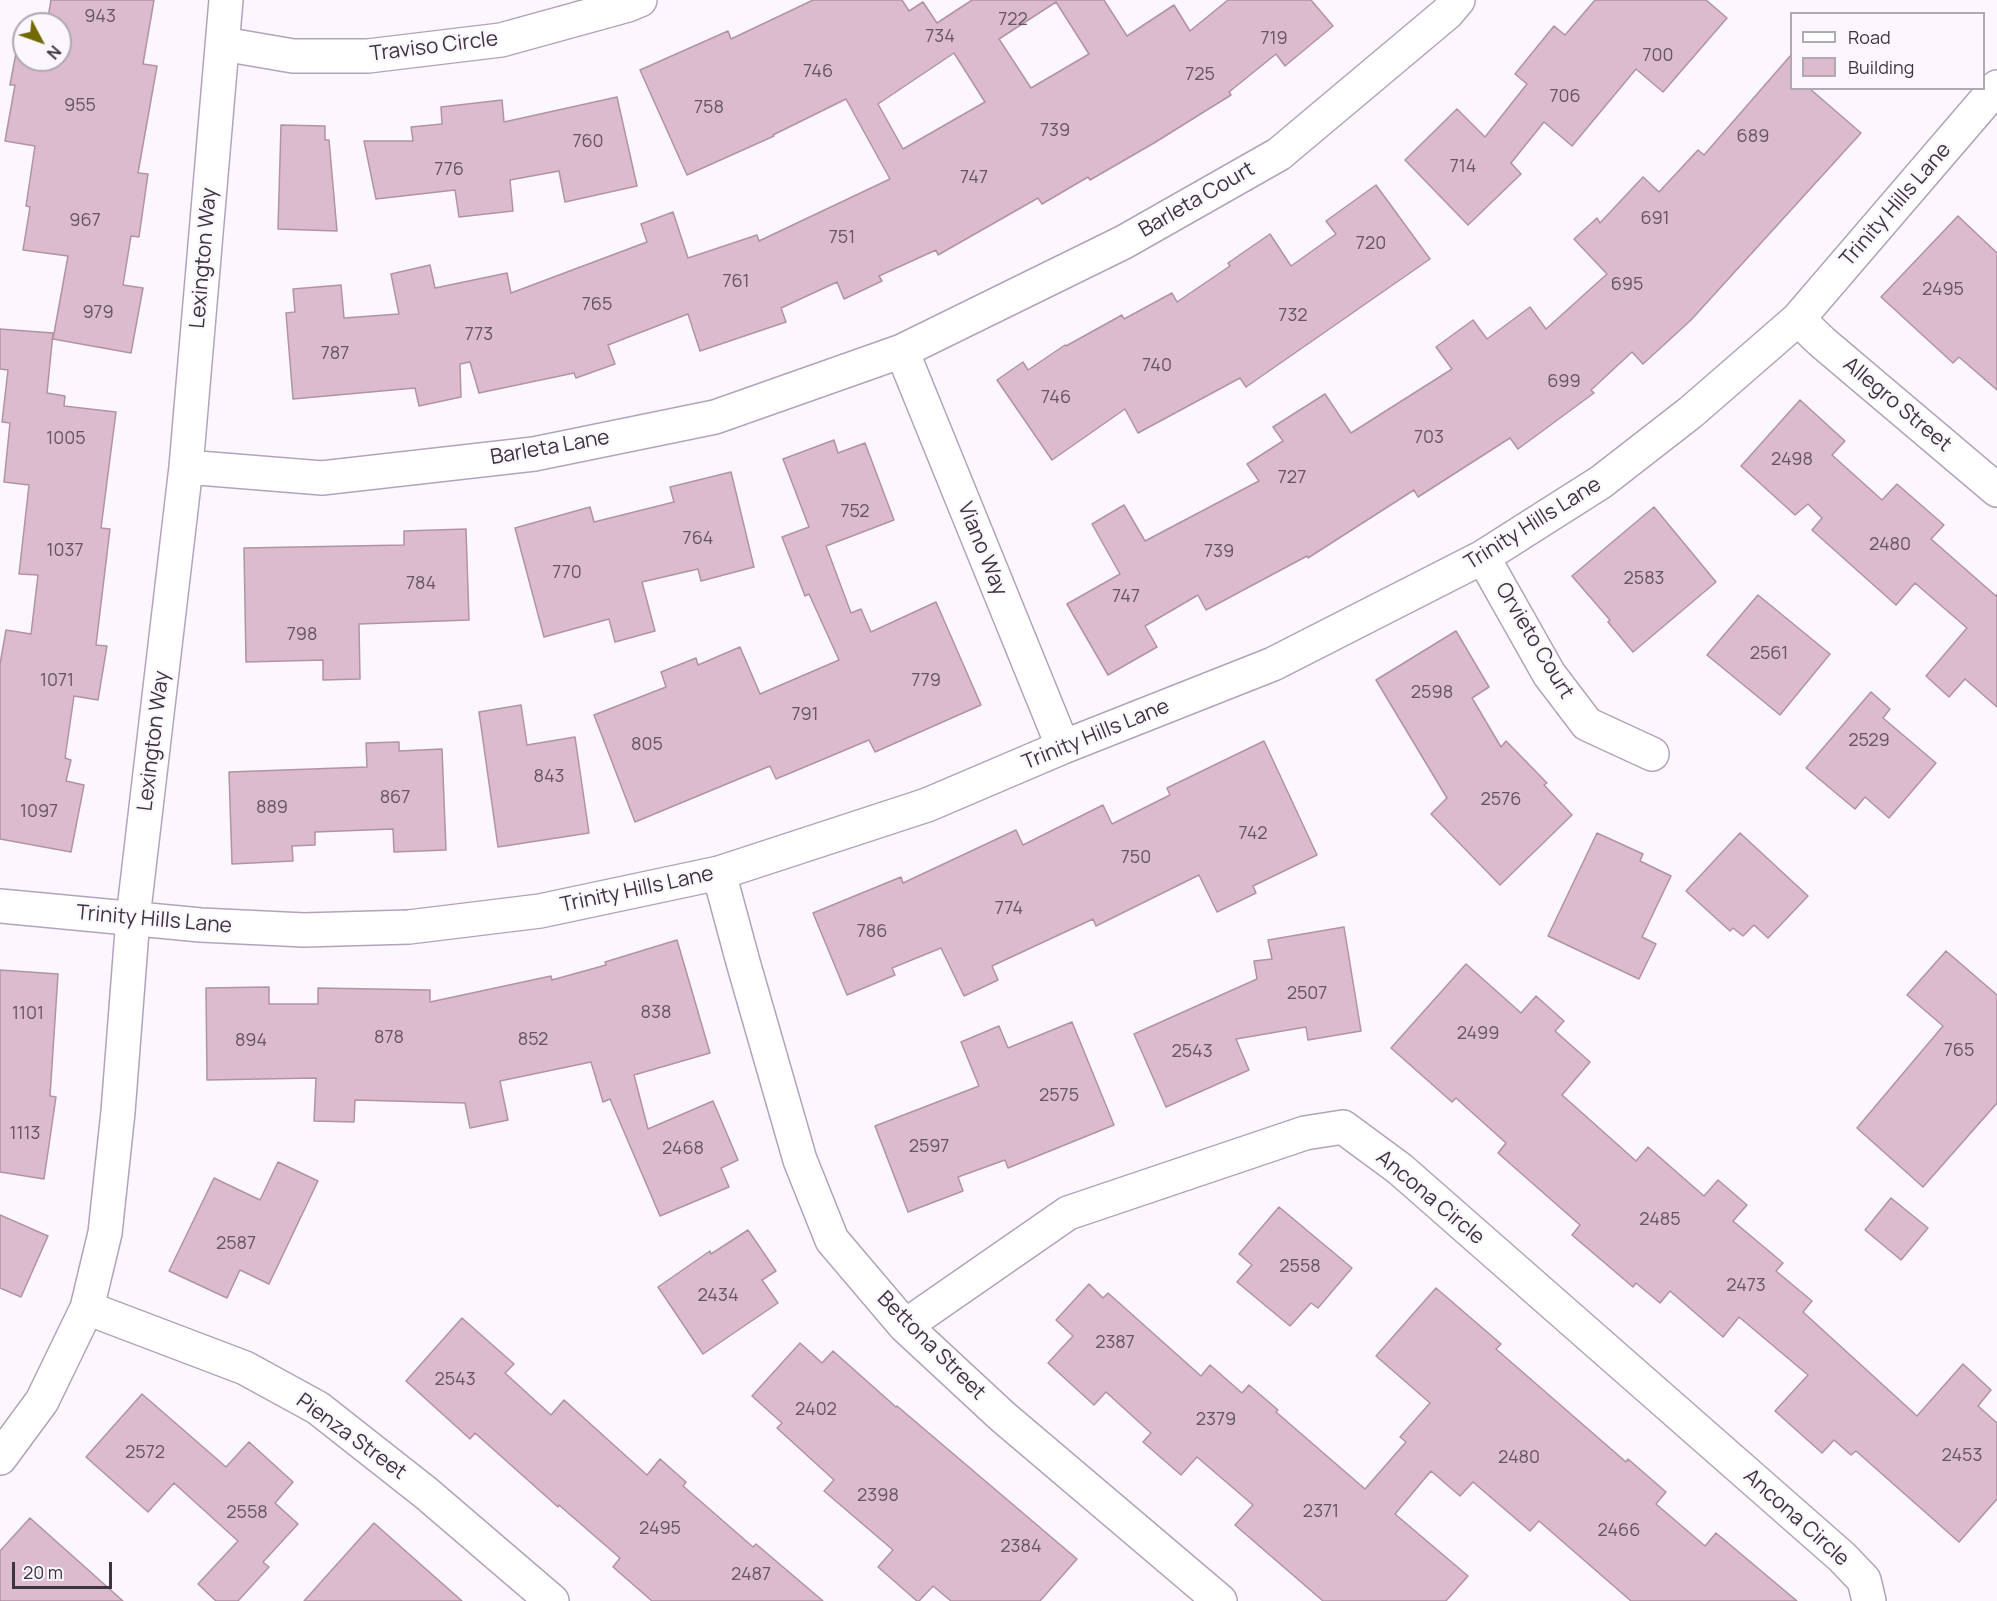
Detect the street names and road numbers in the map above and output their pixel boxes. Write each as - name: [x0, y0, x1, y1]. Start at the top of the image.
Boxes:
- street label: Traviso Circle: [369, 27, 499, 67]
- street label: Trinity Hills Lane: [1835, 138, 1957, 272]
- street label: Barleta Court: [1135, 157, 1259, 243]
- street label: Lexington Way: [185, 186, 223, 330]
- street label: Allegro Street: [1838, 352, 1956, 458]
- street label: Barleta Lane: [488, 425, 612, 471]
- street label: Trinity Hills Lane: [1460, 472, 1606, 576]
- street label: Viano Way: [952, 499, 1012, 599]
- street label: Orvieto Court: [1489, 578, 1579, 704]
- street label: Lexington Way: [133, 669, 175, 813]
- street label: Trinity Hills Lane: [1019, 694, 1173, 776]
- street label: Trinity Hills Lane: [558, 861, 716, 919]
- street label: Trinity Hills Lane: [75, 901, 233, 939]
- street label: Ancona Circle: [1371, 1145, 1489, 1251]
- street label: Bettona Street: [871, 1286, 991, 1406]
- street label: Pienza Street: [291, 1389, 411, 1485]
- street label: Ancona Circle: [1738, 1464, 1854, 1572]

